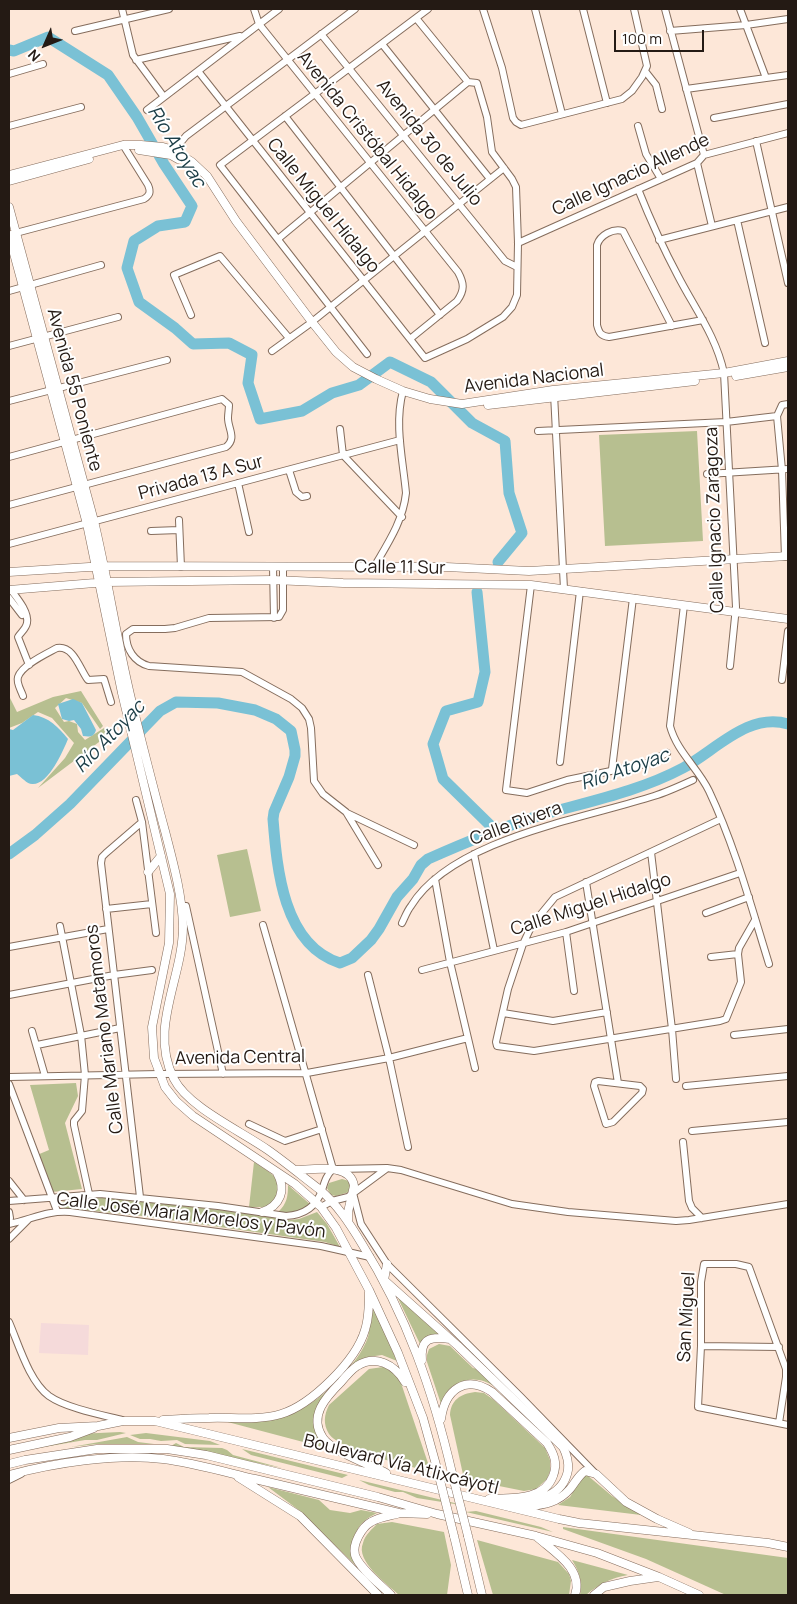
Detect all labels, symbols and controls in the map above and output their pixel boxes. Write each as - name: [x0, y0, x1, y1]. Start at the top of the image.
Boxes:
- north arrow: [20, 20, 70, 70]
- scale bar: [617, 20, 707, 52]
- text: 100 m: [622, 28, 662, 49]
- text: N: [24, 46, 44, 66]
- street label: Avenida Cristóbal Hidalgo: [292, 47, 442, 225]
- street label: Avenida 30 de Julio: [371, 75, 487, 211]
- water label: Río Atoyac: [142, 102, 210, 192]
- street label: Calle Ignacio Allende: [549, 129, 713, 221]
- street label: Calle Miguel Hidalgo: [262, 134, 384, 278]
- street label: Avenida 55 Poniente: [42, 306, 106, 474]
- street label: Avenida Nacional: [463, 360, 605, 398]
- street label: Calle Ignacio Zaragoza: [701, 427, 729, 613]
- street label: Privada 13 A Sur: [136, 451, 266, 505]
- street label: Calle 11 Sur: [354, 556, 446, 580]
- water label: Río Atoyac: [70, 696, 150, 778]
- water label: Río Atoyac: [578, 744, 672, 796]
- street label: Calle Rivera: [467, 797, 565, 851]
- street label: Calle Miguel Hidalgo: [508, 869, 674, 941]
- street label: Calle Mariano Matamoros: [81, 923, 129, 1135]
- street label: Avenida Central: [175, 1046, 305, 1070]
- street label: Calle José María Morelos y Pavón: [55, 1189, 327, 1243]
- street label: San Miguel: [674, 1271, 700, 1363]
- street label: Boulevard Vía Atlixcáyotl: [301, 1430, 501, 1500]

